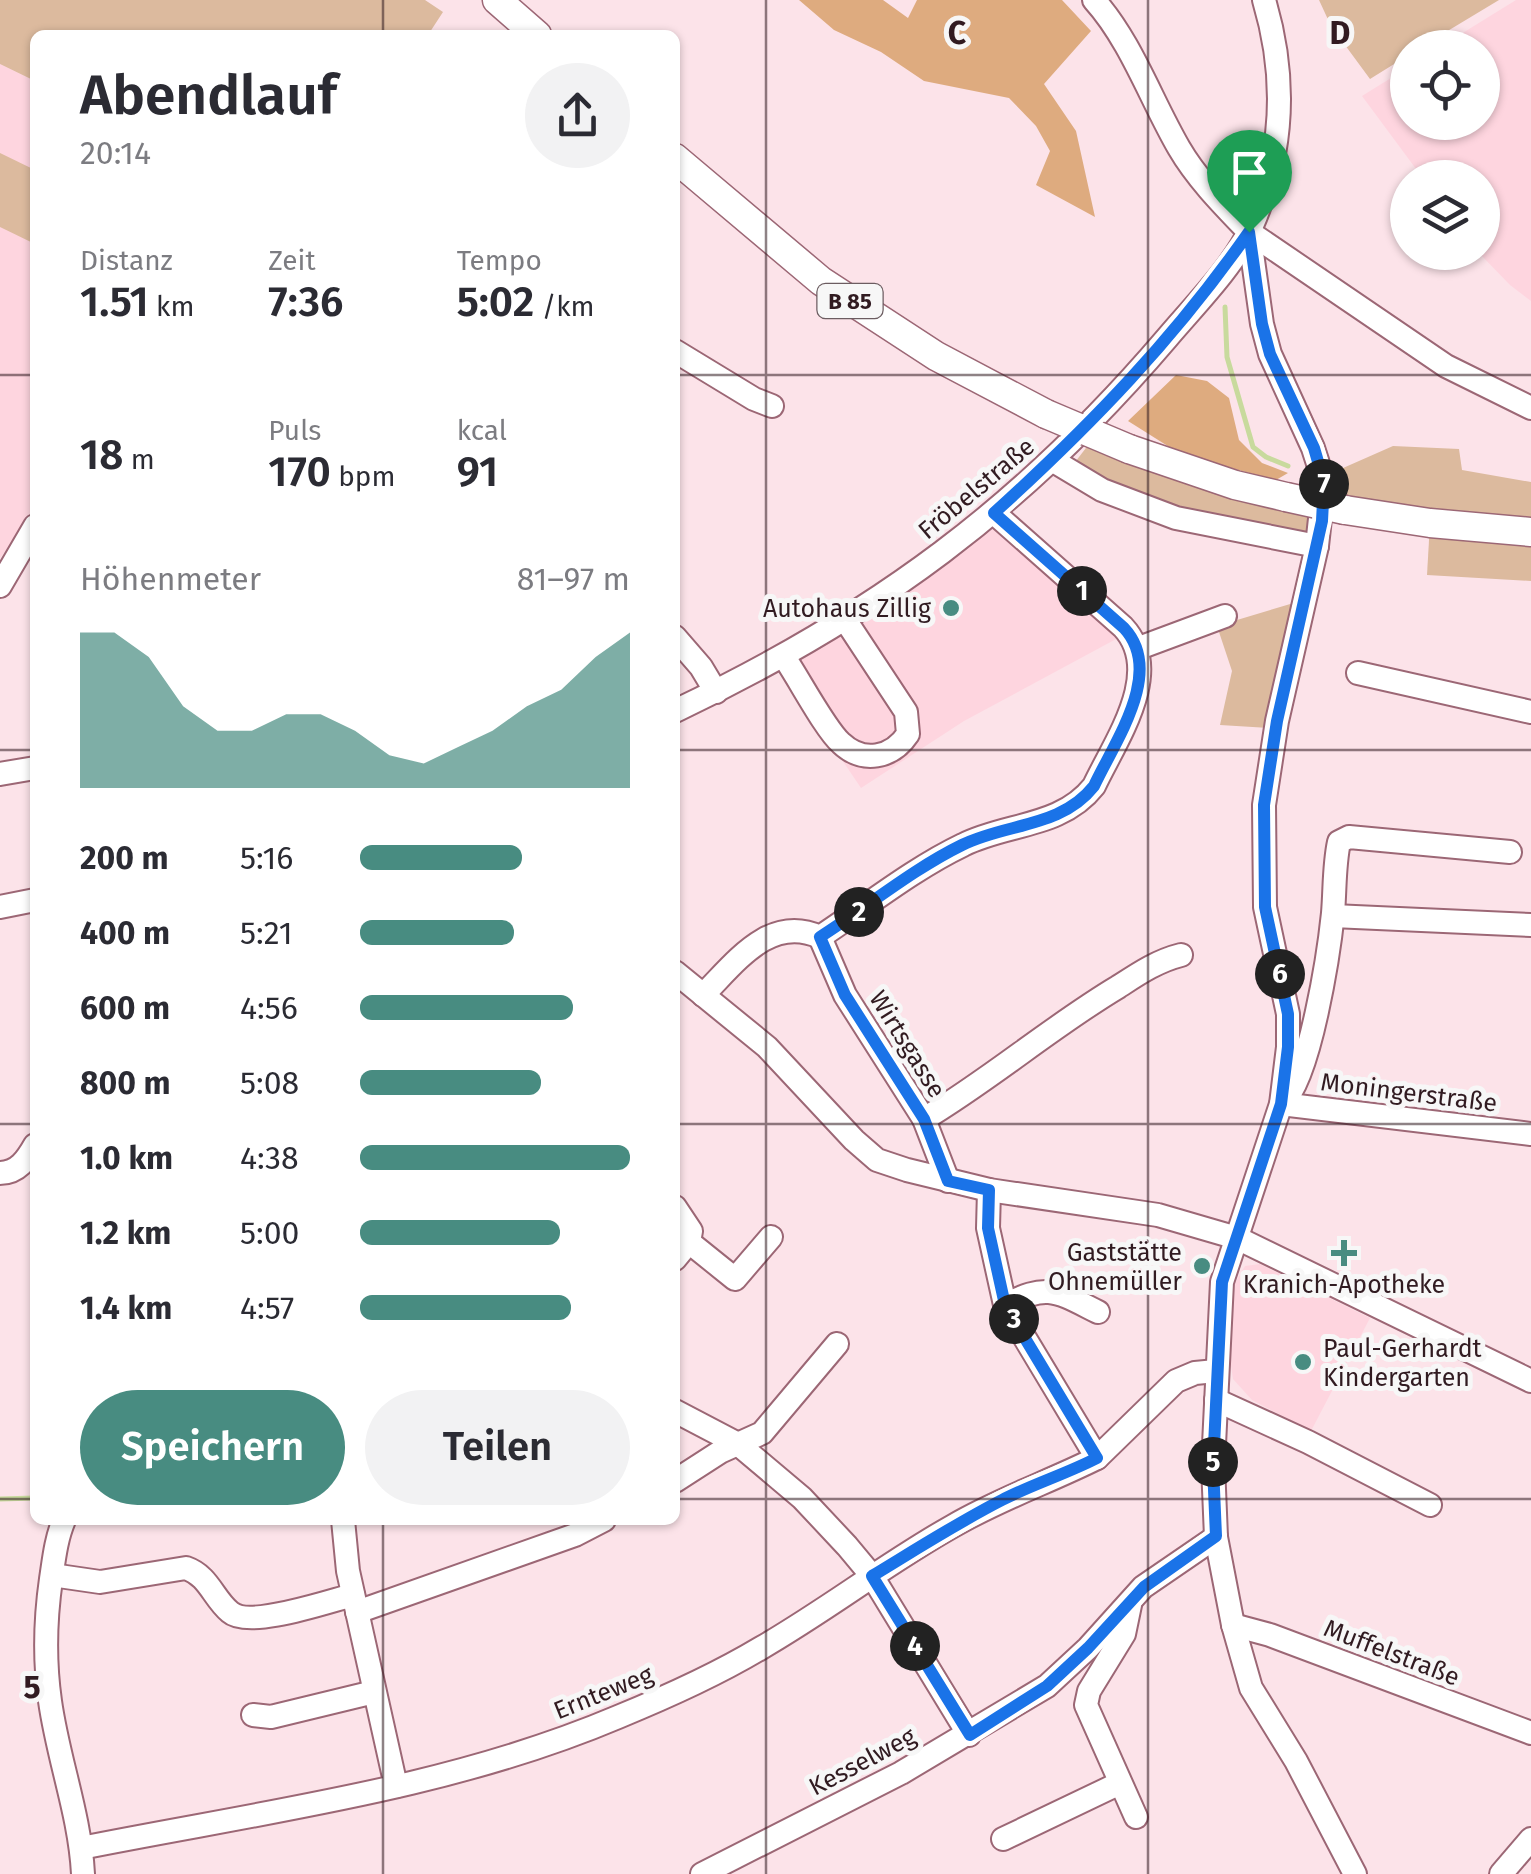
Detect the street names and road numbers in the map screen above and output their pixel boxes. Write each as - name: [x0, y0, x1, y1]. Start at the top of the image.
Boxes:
- road number: B 85: [818, 284, 882, 318]
- street label: Fröbelstraße: [913, 432, 1041, 546]
- street label: Wirtsgasse: [862, 985, 952, 1104]
- street label: Moningerstraße: [1319, 1067, 1499, 1119]
- street label: Muffelstraße: [1320, 1613, 1464, 1693]
- street label: Ernteweg: [549, 1659, 657, 1726]
- street label: Kesselweg: [804, 1721, 921, 1802]

